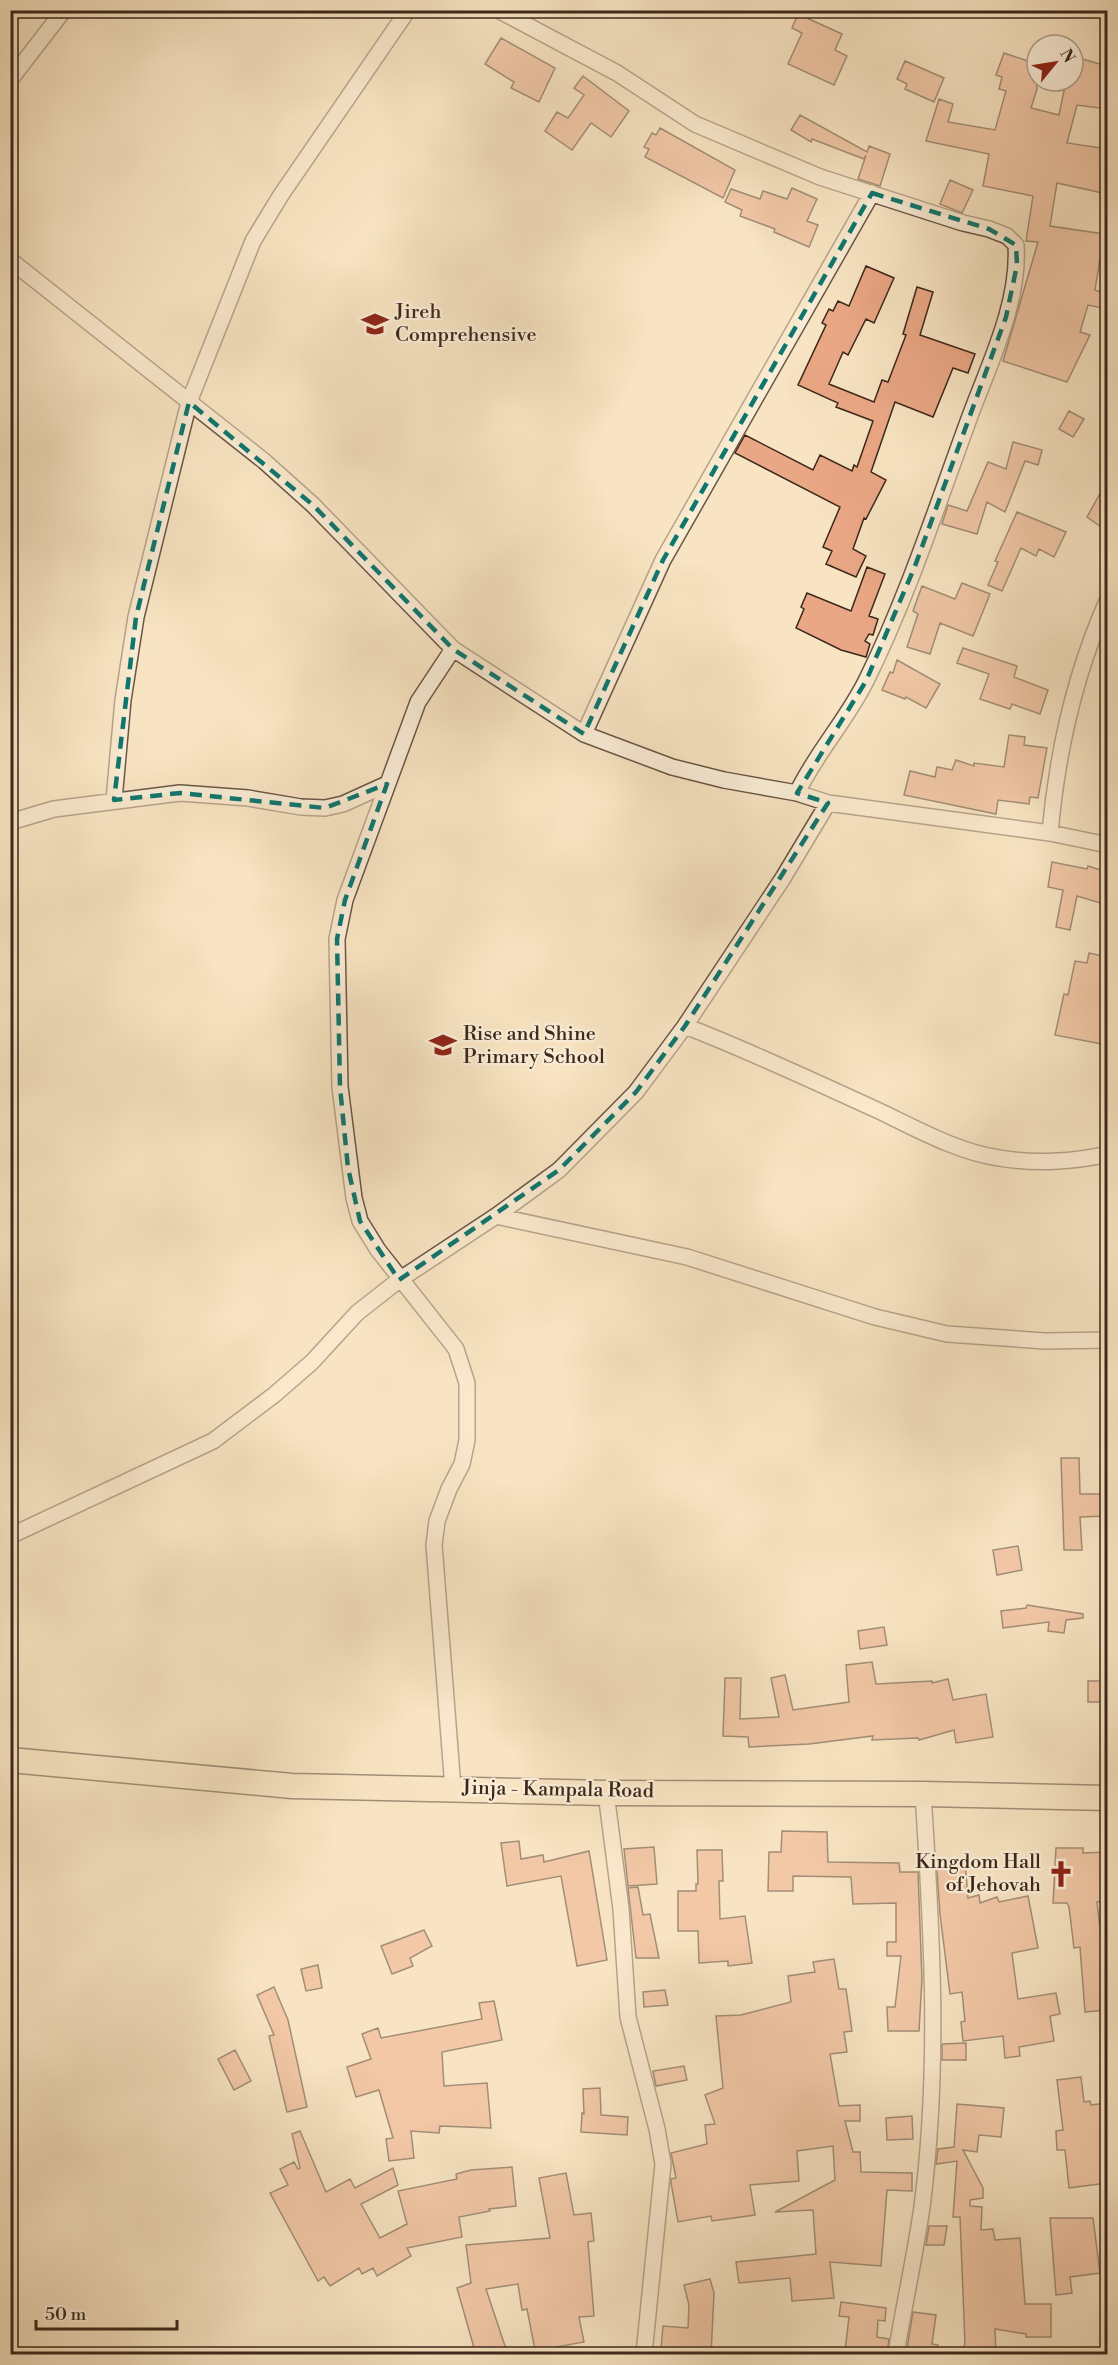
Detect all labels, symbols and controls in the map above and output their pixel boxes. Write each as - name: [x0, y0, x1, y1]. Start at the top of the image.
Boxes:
- north arrow: [1025, 33, 1085, 93]
- text: N: [1055, 46, 1079, 67]
- place label: Jireh Comprehensive: [394, 300, 537, 348]
- school or university icon: Jireh Comprehensive: [360, 309, 390, 339]
- place label: Rise and Shine Primary School: [463, 1022, 605, 1070]
- school or university icon: Rise and Shine Primary School: [428, 1030, 458, 1060]
- street label: Jinja - Kampala Road: [461, 1776, 655, 1804]
- place label: Kingdom Hall of Jehovah: [915, 1850, 1041, 1898]
- church icon: Kingdom Hall of Jehovah: [1046, 1859, 1076, 1889]
- scale bar: [36, 2293, 177, 2331]
- text: 50 m: [45, 2303, 87, 2326]

